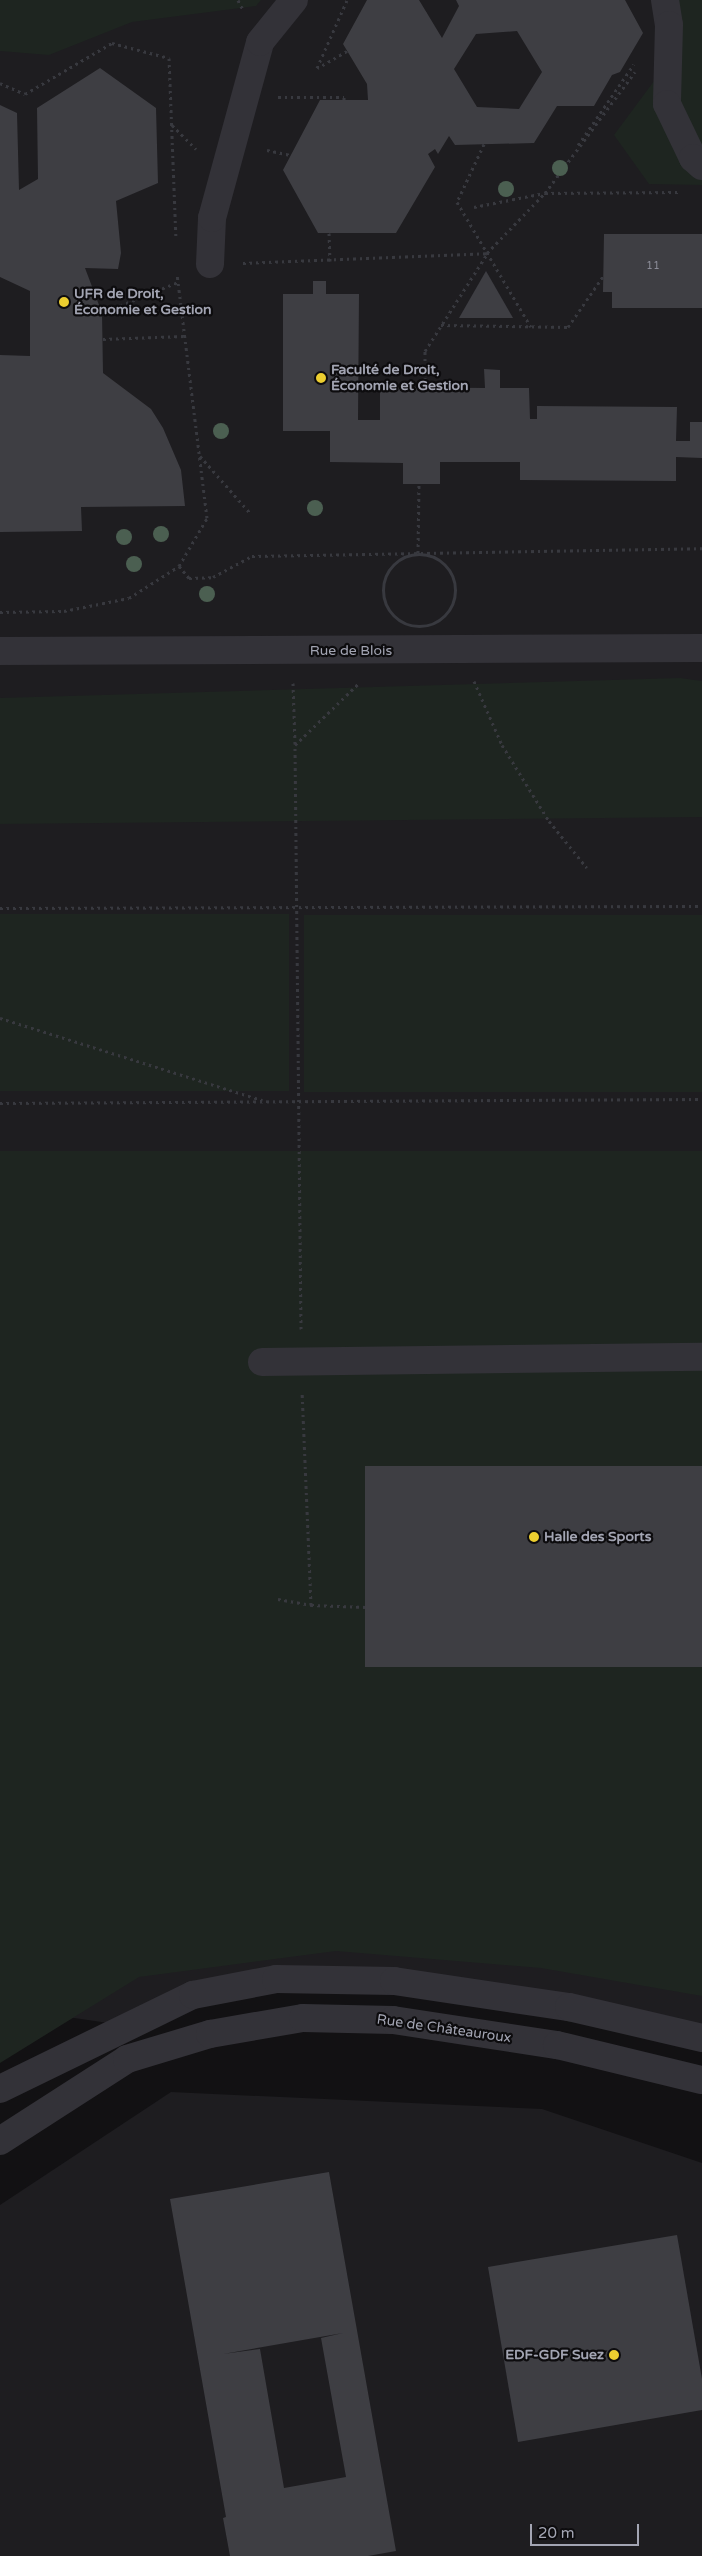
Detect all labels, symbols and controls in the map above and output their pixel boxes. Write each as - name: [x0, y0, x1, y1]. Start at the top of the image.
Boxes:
- house number: 11: [646, 259, 660, 273]
- place label: UFR de Droit, Économie et Gestion: [74, 286, 212, 318]
- marker: UFR de Droit, Économie et Gestion: [58, 296, 70, 308]
- place label: Faculté de Droit, Économie et Gestion: [331, 362, 469, 394]
- marker: Faculté de Droit, Économie et Gestion: [315, 372, 327, 384]
- street label: Rue de Blois: [310, 643, 392, 659]
- place label: Halle des Sports: [544, 1529, 651, 1545]
- marker: Halle des Sports: [528, 1531, 540, 1543]
- street label: Rue de Châteauroux: [376, 2011, 512, 2047]
- place label: EDF-GDF Suez: [505, 2347, 604, 2363]
- marker: EDF-GDF Suez: [608, 2349, 620, 2361]
- scale bar: [532, 2514, 641, 2546]
- text: 20 m: [538, 2524, 575, 2542]

